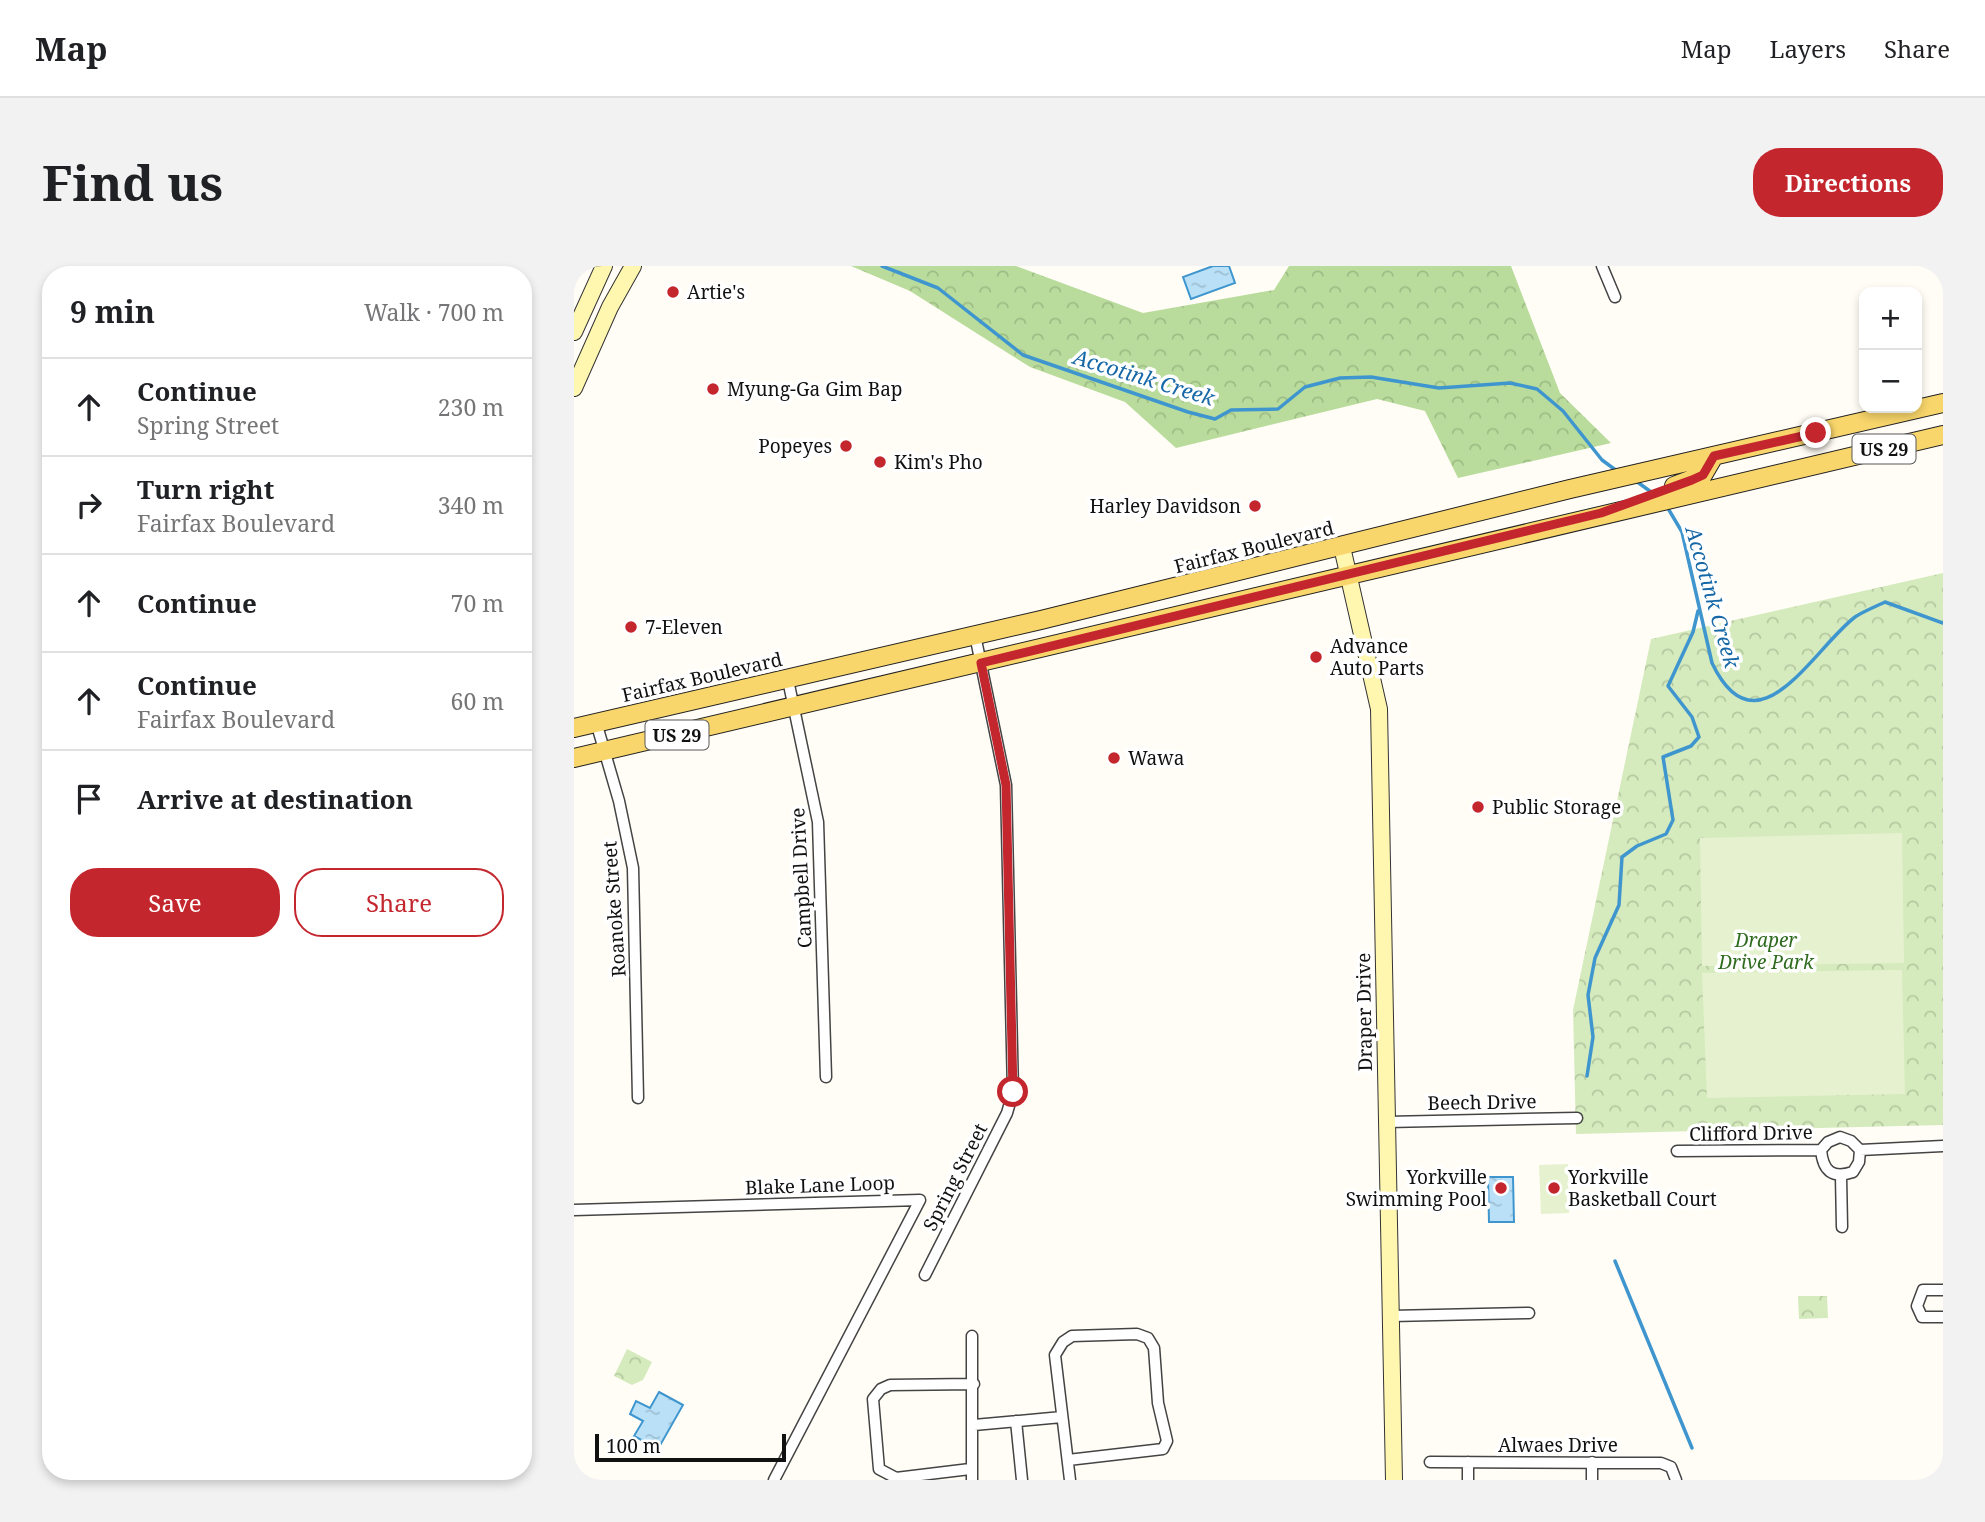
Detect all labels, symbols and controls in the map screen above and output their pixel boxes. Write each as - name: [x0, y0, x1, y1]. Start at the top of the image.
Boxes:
- text: Map: [35, 26, 108, 71]
- text: Map: [1681, 32, 1732, 65]
- text: Layers: [1770, 32, 1846, 65]
- text: Share: [1884, 32, 1950, 65]
- button: Directions: [1753, 148, 1943, 217]
- text: Find us: [42, 149, 223, 215]
- place label: Artie's: [687, 279, 745, 305]
- marker: Artie's: [665, 284, 681, 300]
- map controls: [1859, 287, 1922, 413]
- button: +: [1859, 287, 1922, 350]
- text: 9 min: [70, 291, 155, 332]
- text: Walk · 700 m: [364, 296, 504, 328]
- water label: Accotink Creek: [1068, 342, 1219, 412]
- button: −: [1859, 350, 1922, 413]
- text: Continue: [137, 373, 257, 409]
- place label: Myung-Ga Gim Bap: [727, 376, 903, 402]
- marker: Myung-Ga Gim Bap: [705, 381, 721, 397]
- icon: ahead: [70, 388, 108, 426]
- text: 230 m: [438, 391, 504, 423]
- text: Spring Street: [137, 409, 279, 441]
- route end: [1800, 417, 1831, 448]
- place label: Popeyes: [758, 433, 832, 459]
- road number: US 29: [1852, 434, 1916, 464]
- marker: Popeyes: [838, 438, 854, 454]
- place label: Kim's Pho: [894, 449, 983, 475]
- marker: Kim's Pho: [872, 454, 888, 470]
- text: Turn right: [137, 471, 274, 507]
- icon: right: [70, 486, 108, 524]
- text: 340 m: [438, 489, 504, 521]
- place label: Harley Davidson: [1090, 493, 1241, 519]
- marker: Harley Davidson: [1247, 498, 1263, 514]
- text: Fairfax Boulevard: [137, 507, 335, 539]
- street label: Fairfax Boulevard: [1171, 515, 1337, 579]
- water label: Accotink Creek: [1679, 521, 1747, 672]
- icon: ahead: [70, 584, 108, 622]
- text: Continue: [137, 585, 257, 621]
- text: 70 m: [451, 587, 504, 619]
- place label: 7-Eleven: [645, 614, 723, 640]
- marker: 7-Eleven: [623, 619, 639, 635]
- place label: Advance Auto Parts: [1330, 633, 1424, 681]
- street label: Fairfax Boulevard: [619, 646, 785, 708]
- marker: Advance Auto Parts: [1308, 649, 1324, 665]
- text: Continue: [137, 667, 257, 703]
- icon: ahead: [70, 682, 108, 720]
- text: 60 m: [451, 685, 504, 717]
- text: Fairfax Boulevard: [137, 703, 335, 735]
- road number: US 29: [646, 720, 708, 750]
- place label: Wawa: [1128, 745, 1184, 771]
- marker: Wawa: [1106, 750, 1122, 766]
- icon: arrive: [70, 780, 108, 818]
- text: Arrive at destination: [137, 781, 413, 817]
- place label: Public Storage: [1492, 794, 1621, 820]
- marker: Public Storage: [1470, 799, 1486, 815]
- street label: Campbell Drive: [784, 807, 818, 949]
- street label: Roanoke Street: [596, 840, 632, 978]
- button: Save: [70, 868, 280, 937]
- button: Share: [294, 868, 504, 937]
- park label: Draper Drive Park: [1717, 927, 1815, 975]
- street label: Draper Drive: [1350, 952, 1378, 1072]
- route start: [997, 1076, 1028, 1107]
- street label: Beech Drive: [1427, 1088, 1537, 1116]
- street label: Spring Street: [917, 1119, 993, 1235]
- street label: Clifford Drive: [1689, 1119, 1813, 1147]
- place label: Yorkville Swimming Pool: [1346, 1164, 1487, 1212]
- place label: Yorkville Basketball Court: [1567, 1164, 1717, 1212]
- street label: Blake Lane Loop: [744, 1169, 896, 1201]
- marker: Yorkville Swimming Pool: [1493, 1180, 1509, 1196]
- marker: Yorkville Basketball Court: [1546, 1180, 1562, 1196]
- scale bar: [595, 1431, 786, 1463]
- street label: Alwaes Drive: [1498, 1432, 1618, 1458]
- text: 100 m: [606, 1433, 661, 1459]

